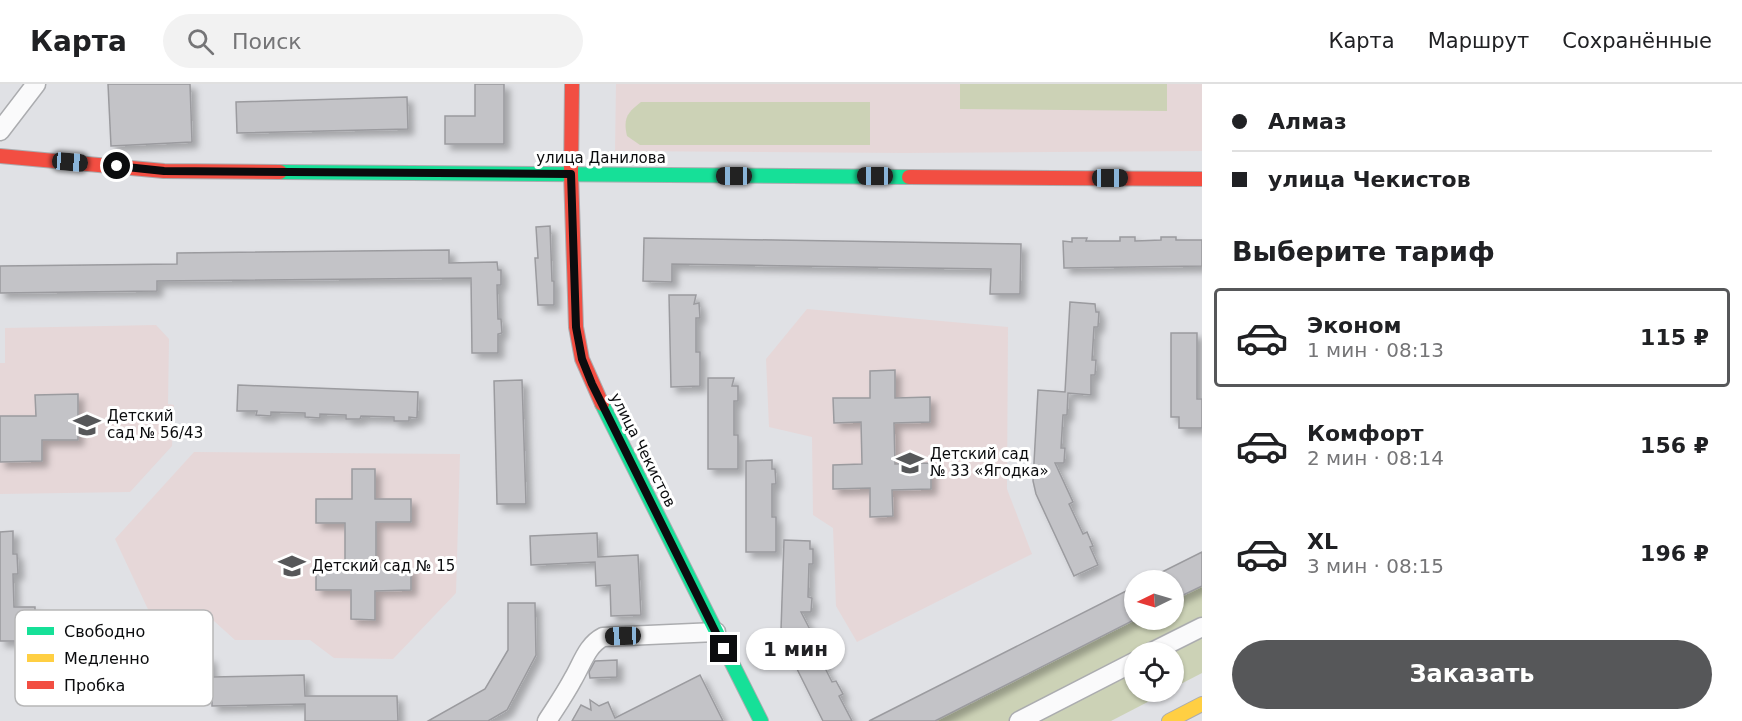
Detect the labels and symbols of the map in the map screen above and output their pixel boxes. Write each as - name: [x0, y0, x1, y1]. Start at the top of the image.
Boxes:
- street label: улица Данилова: [536, 149, 666, 167]
- car: [51, 151, 89, 173]
- route start: [103, 152, 130, 179]
- car: [716, 167, 752, 185]
- car: [857, 167, 893, 185]
- car: [1092, 169, 1128, 187]
- street label: улица Чекистов: [606, 390, 680, 510]
- place label: Детский сад № 56/43: [107, 407, 203, 442]
- school or university icon: Детский сад № 56/43: [72, 410, 102, 440]
- place label: Детский сад № 33 «Ягодка»: [930, 445, 1049, 480]
- school or university icon: Детский сад № 33 «Ягодка»: [895, 448, 925, 478]
- school or university icon: Детский сад № 15: [277, 551, 307, 581]
- place label: Детский сад № 15: [312, 557, 455, 575]
- north arrow: [1124, 570, 1184, 630]
- legend: [15, 610, 213, 706]
- text: Свободно: [64, 622, 145, 641]
- car: [605, 626, 641, 646]
- callout: 1 мин: [745, 628, 844, 670]
- route end: [710, 635, 737, 662]
- text: Медленно: [64, 649, 150, 668]
- text: Пробка: [64, 676, 125, 695]

